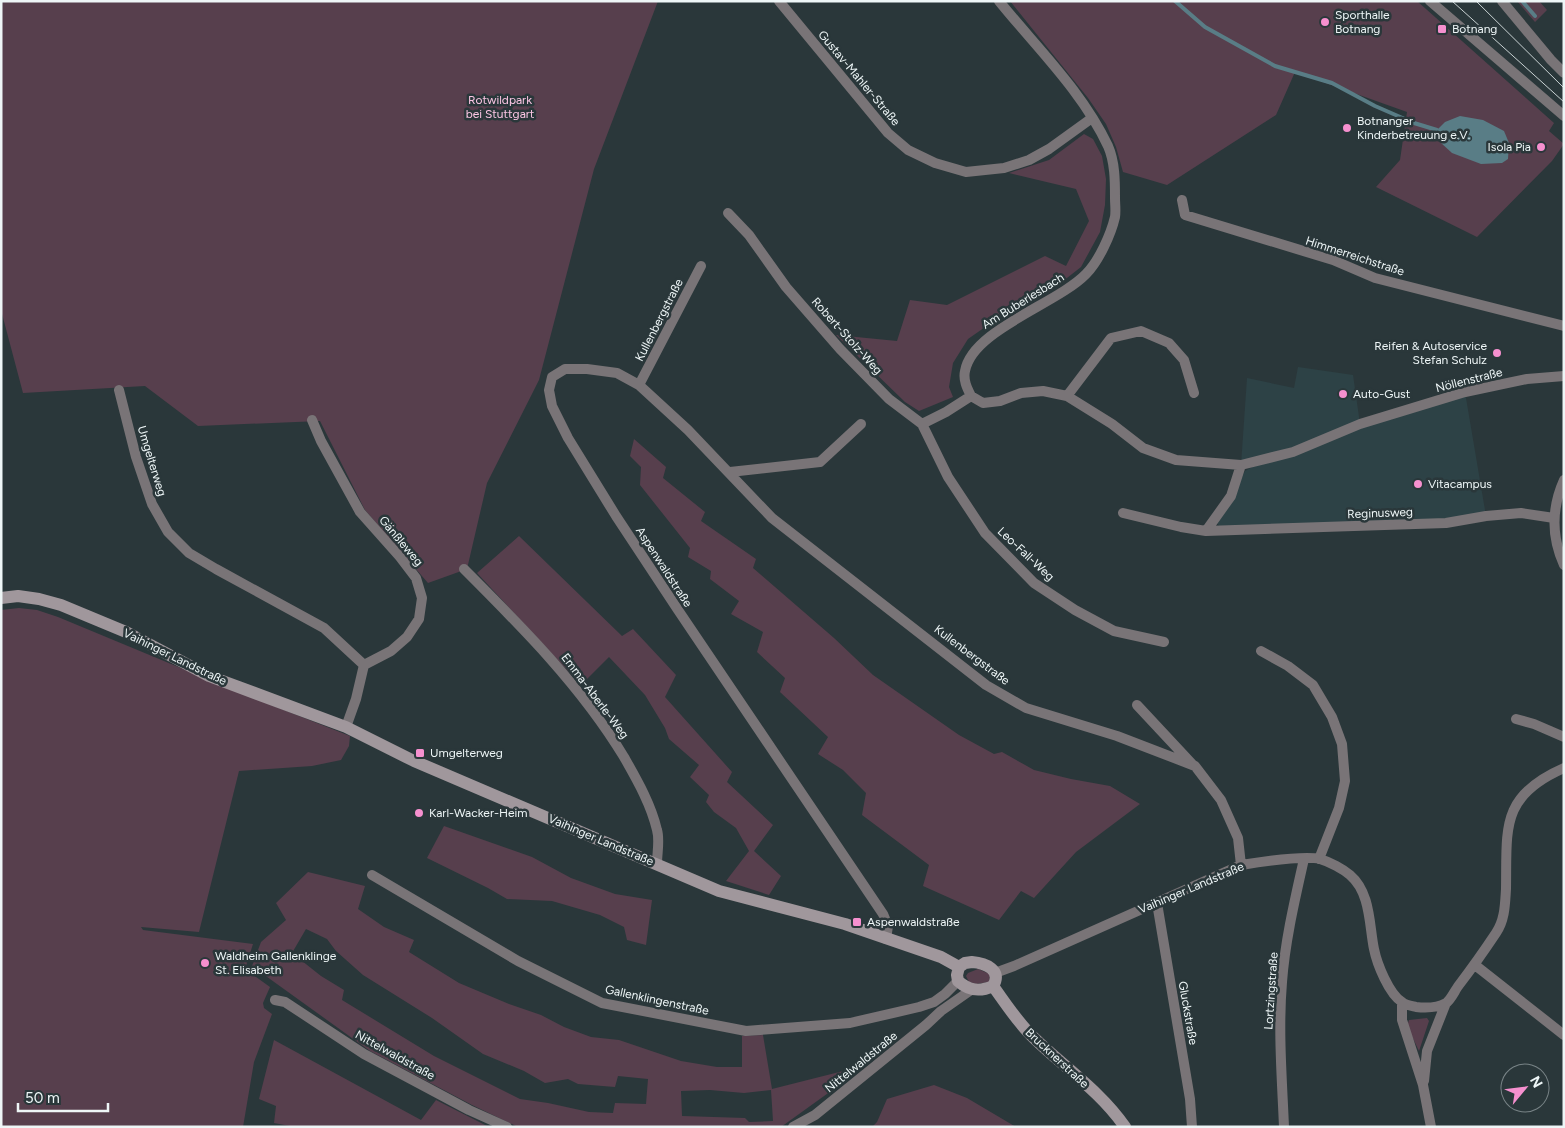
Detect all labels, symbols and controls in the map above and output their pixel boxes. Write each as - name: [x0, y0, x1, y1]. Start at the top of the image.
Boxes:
- place label: Sporthalle Botnang: [1335, 8, 1390, 36]
- marker: Sporthalle Botnang: [1319, 16, 1331, 28]
- place label: Botnang: [1452, 22, 1497, 36]
- marker: Botnang: [1436, 23, 1448, 35]
- street label: Gustav-Mahler-Straße: [815, 28, 903, 129]
- park label: Rotwildpark bei Stuttgart: [466, 93, 535, 121]
- place label: Botnanger Kinderbetreuung e.V.: [1357, 114, 1470, 142]
- marker: Botnanger Kinderbetreuung e.V.: [1341, 122, 1353, 134]
- place label: Isola Pia: [1488, 140, 1531, 154]
- marker: Isola Pia: [1535, 141, 1547, 153]
- street label: Himmerreichstraße: [1304, 233, 1407, 279]
- street label: Am Buberlesbach: [979, 270, 1067, 332]
- street label: Kullenbergstraße: [632, 276, 686, 364]
- street label: Robert-Stolz-Weg: [809, 295, 885, 377]
- place label: Reifen & Autoservice Stefan Schulz: [1374, 339, 1487, 367]
- marker: Reifen & Autoservice Stefan Schulz: [1491, 347, 1503, 359]
- street label: Nöllenstraße: [1434, 365, 1504, 395]
- place label: Auto-Gust: [1353, 387, 1411, 401]
- marker: Auto-Gust: [1337, 388, 1349, 400]
- street label: Umgelterweg: [135, 424, 169, 498]
- place label: Vitacampus: [1428, 477, 1492, 491]
- marker: Vitacampus: [1412, 478, 1424, 490]
- street label: Reginusweg: [1347, 505, 1413, 521]
- street label: Gänßleweg: [376, 513, 426, 569]
- street label: Aspenwaldstraße: [633, 524, 695, 610]
- street label: Leo-Fall-Weg: [995, 524, 1057, 584]
- street label: Kullenbergstraße: [932, 622, 1013, 688]
- street label: Vaihinger Landstraße: [121, 626, 229, 688]
- street label: Emma-Aberle-Weg: [558, 651, 632, 741]
- place label: Umgelterweg: [430, 746, 503, 760]
- marker: Umgelterweg: [414, 747, 426, 759]
- place label: Karl-Wacker-Heim: [429, 806, 528, 820]
- marker: Karl-Wacker-Heim: [413, 807, 425, 819]
- street label: Vaihinger Landstraße: [546, 811, 656, 869]
- street label: Vaihinger Landstraße: [1136, 859, 1246, 917]
- place label: Aspenwaldstraße: [867, 915, 960, 929]
- marker: Aspenwaldstraße: [851, 916, 863, 928]
- place label: Waldheim Gallenklinge St. Elisabeth: [215, 949, 337, 977]
- street label: Lortzingstraße: [1261, 951, 1281, 1030]
- marker: Waldheim Gallenklinge St. Elisabeth: [199, 957, 211, 969]
- street label: Gluckstraße: [1176, 980, 1201, 1046]
- street label: Gallenklingenstraße: [604, 982, 711, 1018]
- street label: Brucknerstraße: [1022, 1025, 1092, 1091]
- street label: Nittelwaldstraße: [353, 1027, 438, 1083]
- street label: Nittelwaldstraße: [822, 1028, 900, 1095]
- north arrow: [1500, 1063, 1550, 1113]
- text: N: [1526, 1073, 1546, 1091]
- scale bar: [18, 1080, 108, 1112]
- text: 50 m: [25, 1089, 60, 1107]

